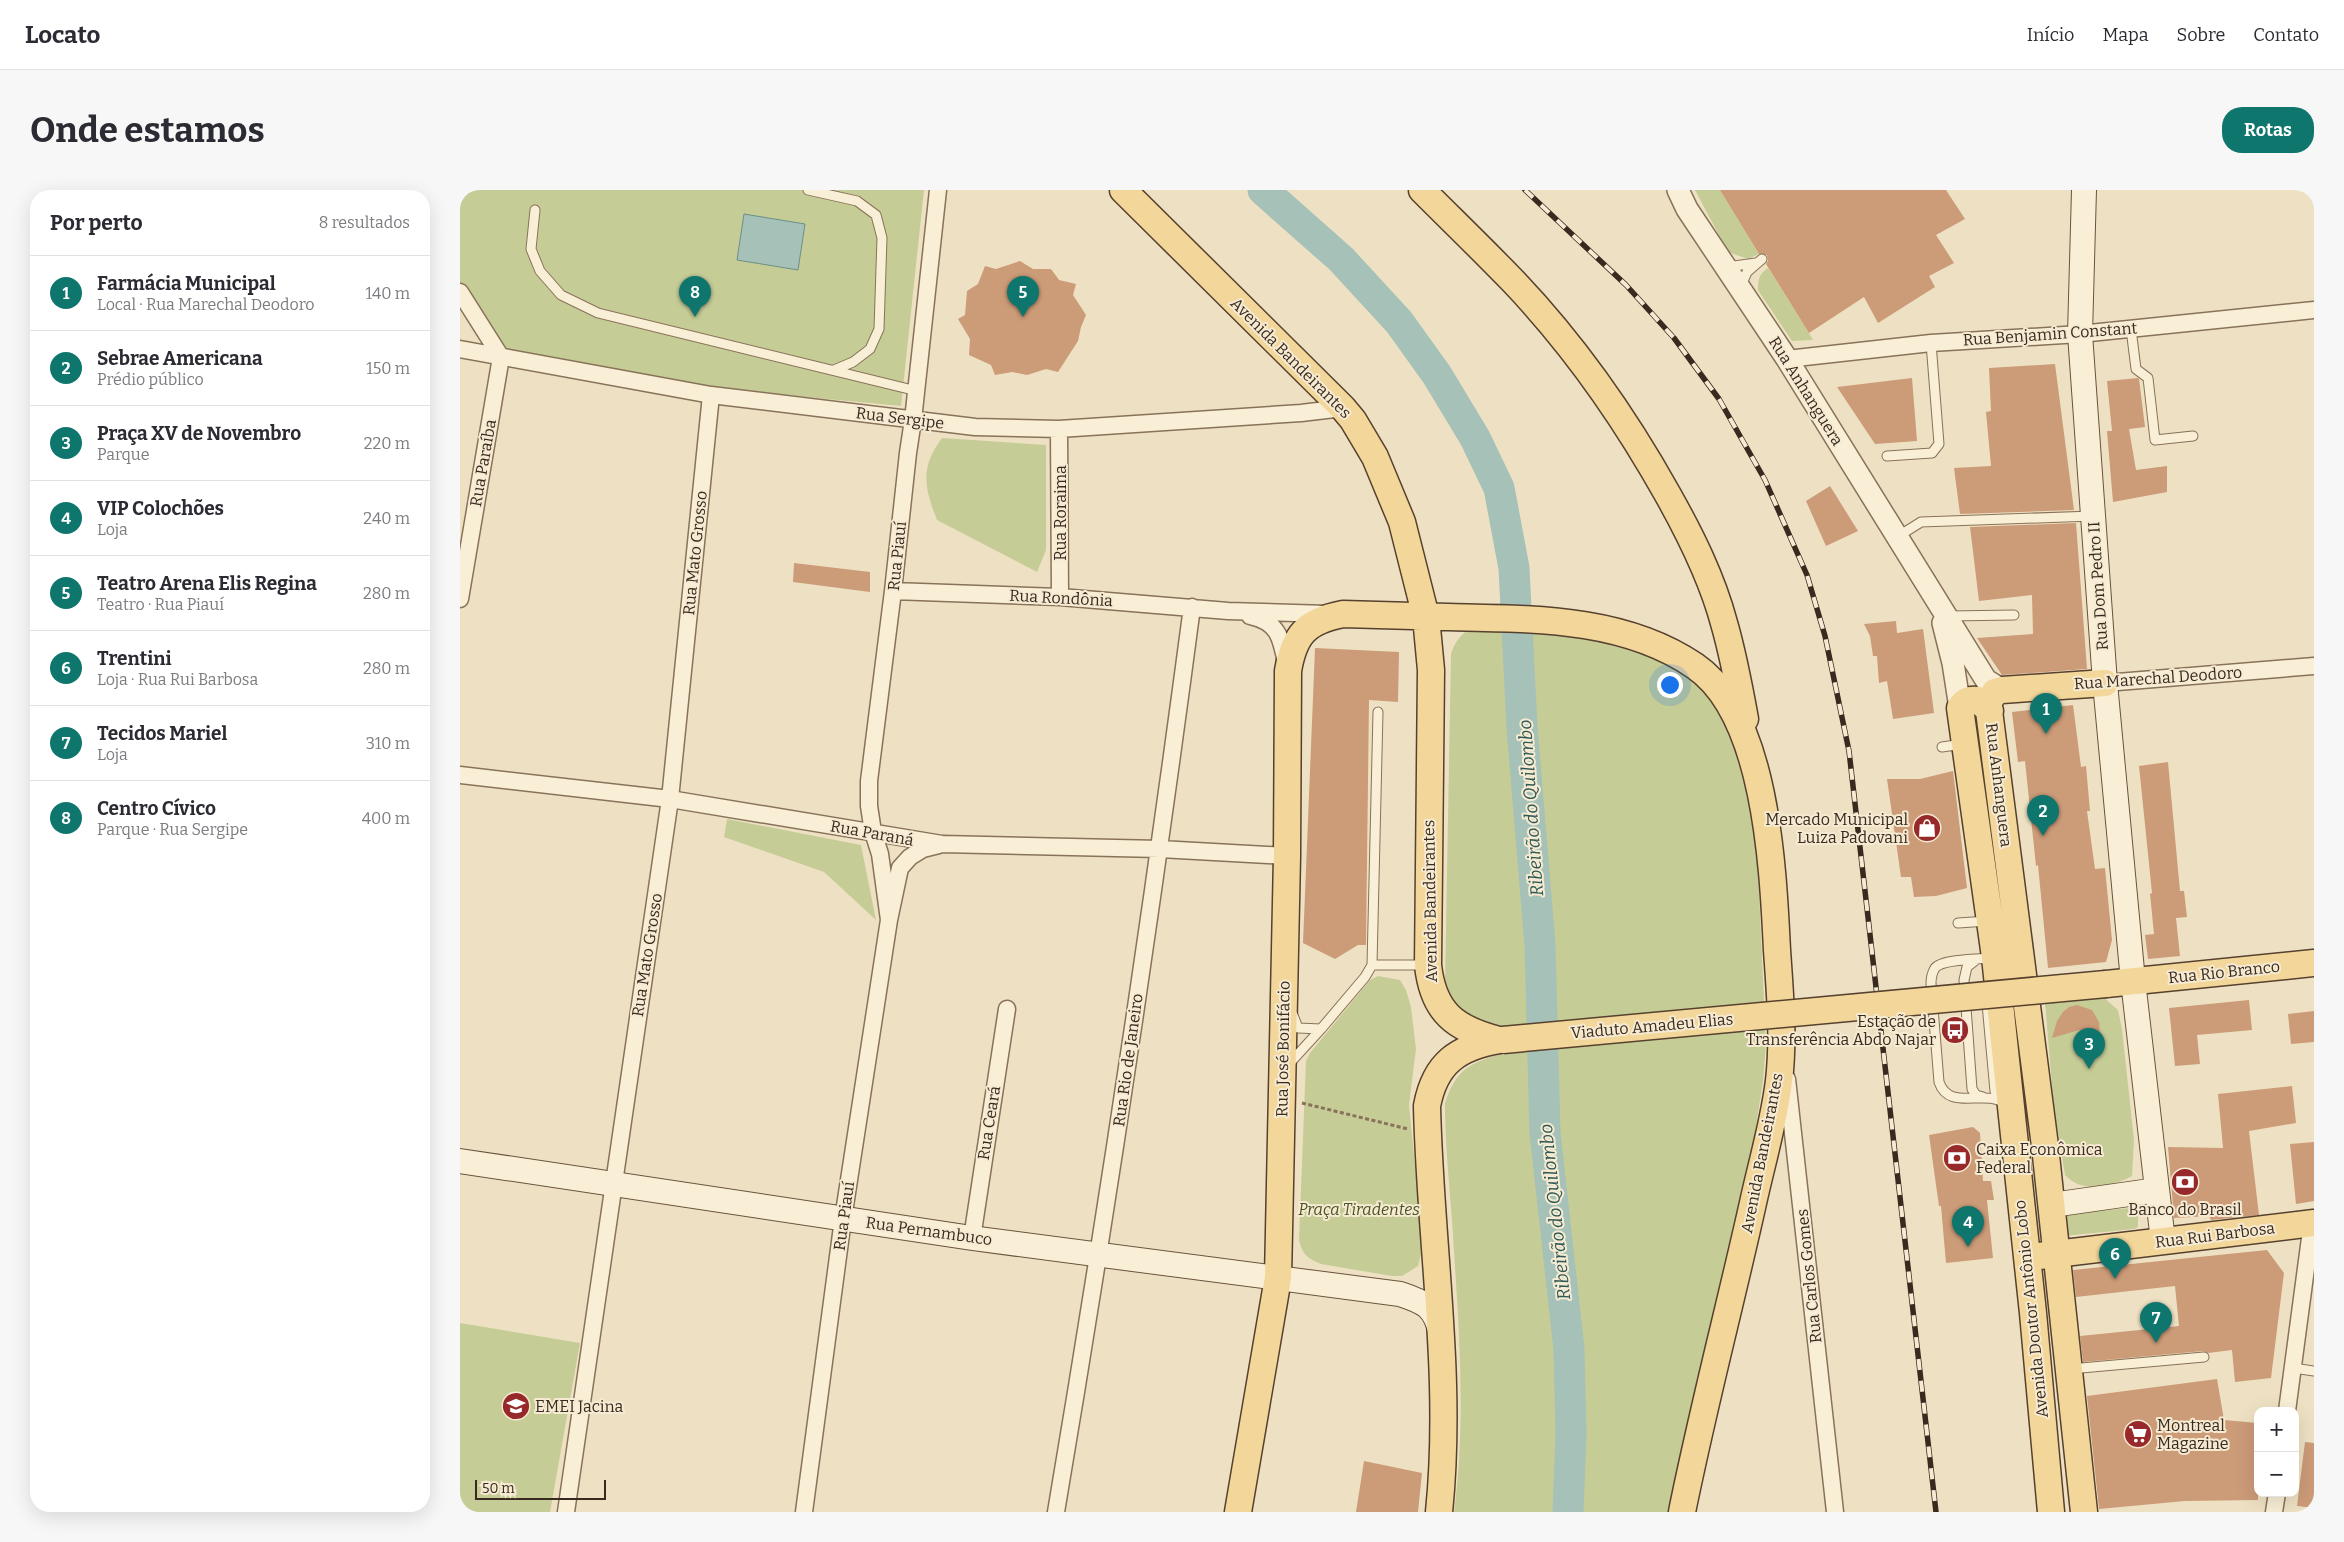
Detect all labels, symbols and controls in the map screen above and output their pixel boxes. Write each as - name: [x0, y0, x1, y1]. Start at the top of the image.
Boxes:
- text: Locato: [25, 21, 100, 49]
- text: Início: [2027, 24, 2074, 46]
- text: Mapa: [2102, 24, 2149, 46]
- text: Sobre: [2177, 24, 2225, 46]
- text: Contato: [2253, 24, 2319, 46]
- button: Rotas: [2222, 107, 2314, 153]
- text: Onde estamos: [30, 109, 265, 151]
- text: Por perto: [50, 210, 143, 236]
- text: 8 resultados: [319, 213, 410, 232]
- text: Farmácia Municipal: [97, 272, 276, 295]
- pin: 8: [679, 276, 711, 317]
- pin: 5: [1007, 276, 1039, 317]
- text: 1: [63, 284, 69, 303]
- text: 140 m: [365, 284, 410, 303]
- street label: Avenida Bandeirantes: [1227, 294, 1355, 422]
- text: Local · Rua Marechal Deodoro: [97, 295, 315, 314]
- street label: Rua Benjamin Constant: [1962, 318, 2138, 350]
- street label: Rua Anhanguera: [1765, 333, 1847, 449]
- text: Sebrae Americana: [97, 347, 263, 370]
- text: 2: [61, 359, 71, 378]
- text: 150 m: [366, 359, 410, 378]
- text: Prédio público: [97, 370, 204, 389]
- street label: Rua Sergipe: [855, 403, 945, 433]
- street label: Rua Paraíba: [466, 418, 500, 508]
- text: Praça XV de Novembro: [97, 422, 301, 445]
- text: 3: [61, 434, 71, 453]
- text: 220 m: [364, 434, 410, 453]
- text: Parque: [97, 445, 150, 464]
- street label: Rua Roraima: [1051, 465, 1070, 561]
- street label: Rua Mato Grosso: [679, 490, 711, 616]
- text: VIP Colochões: [97, 497, 224, 520]
- text: 4: [61, 509, 71, 528]
- text: 240 m: [363, 509, 410, 528]
- text: Loja: [97, 520, 128, 539]
- street label: Rua Piauí: [884, 520, 910, 592]
- street label: Rua Dom Pedro II: [2084, 521, 2112, 651]
- text: Teatro Arena Elis Regina: [97, 572, 317, 595]
- text: 5: [62, 584, 70, 603]
- text: 280 m: [363, 584, 410, 603]
- street label: Rua Rondônia: [1009, 586, 1114, 610]
- text: Teatro · Rua Piauí: [97, 595, 224, 614]
- text: Trentini: [97, 647, 172, 670]
- text: 6: [61, 659, 71, 678]
- text: 280 m: [363, 659, 410, 678]
- street label: Rua Marechal Deodoro: [2073, 663, 2243, 693]
- text: Loja · Rua Rui Barbosa: [97, 670, 258, 689]
- your location: [1657, 672, 1683, 698]
- pin: 1: [2030, 693, 2062, 734]
- water label: Ribeirão do Quilombo: [1514, 719, 1548, 897]
- text: Tecidos Mariel: [97, 722, 227, 745]
- street label: Rua Anhanguera: [1982, 722, 2016, 848]
- text: 7: [62, 734, 70, 753]
- text: 310 m: [366, 734, 410, 753]
- text: Loja: [97, 745, 128, 764]
- pin: 2: [2027, 795, 2059, 836]
- text: Centro Cívico: [97, 797, 216, 820]
- text: 8: [61, 809, 71, 828]
- text: 400 m: [362, 809, 410, 828]
- place label: Mercado Municipal Luiza Padovani: [1765, 810, 1908, 847]
- shop icon: Mercado Municipal Luiza Padovani: [1912, 813, 1942, 843]
- street label: Rua Paraná: [829, 816, 915, 850]
- street label: Avenida Bandeirantes: [1419, 819, 1441, 983]
- text: Parque · Rua Sergipe: [97, 820, 248, 839]
- street label: Rua Mato Grosso: [628, 892, 666, 1018]
- street label: Rua Rio Branco: [2167, 957, 2281, 987]
- street label: Rua José Bonifácio: [1272, 981, 1294, 1117]
- street label: Rua Rio de Janeiro: [1109, 992, 1147, 1128]
- street label: Viaduto Amadeu Elias: [1570, 1009, 1734, 1043]
- place label: Estação de Transferência Abdo Najar: [1746, 1012, 1936, 1049]
- bus stop icon: Estação de Transferência Abdo Najar: [1940, 1015, 1970, 1045]
- pin: 3: [2073, 1028, 2105, 1069]
- street label: Avenida Bandeirantes: [1737, 1071, 1787, 1235]
- street label: Rua Ceará: [974, 1084, 1004, 1161]
- water label: Ribeirão do Quilombo: [1535, 1123, 1575, 1301]
- place label: Caixa Econômica Federal: [1976, 1140, 2103, 1177]
- bank icon: Caixa Econômica Federal: [1942, 1143, 1972, 1173]
- bank icon: Banco do Brasil: [2170, 1167, 2200, 1197]
- street label: Rua Piauí: [830, 1180, 858, 1252]
- street label: Avenida Doutor Antônio Lobo: [2010, 1199, 2052, 1419]
- park label: Praça Tiradentes: [1298, 1200, 1420, 1219]
- place label: Banco do Brasil: [2128, 1200, 2242, 1219]
- pin: 4: [1952, 1206, 1984, 1247]
- street label: Rua Carlos Gomes: [1792, 1208, 1826, 1344]
- street label: Rua Pernambuco: [865, 1213, 993, 1249]
- street label: Rua Rui Barbosa: [2154, 1218, 2276, 1252]
- pin: 6: [2099, 1238, 2131, 1279]
- pin: 7: [2140, 1302, 2172, 1343]
- school or university icon: EMEI Jacina: [501, 1391, 531, 1421]
- place label: EMEI Jacina: [535, 1397, 624, 1416]
- map controls: [2254, 1407, 2299, 1497]
- button: +: [2254, 1407, 2299, 1452]
- place label: Montreal Magazine: [2157, 1416, 2229, 1453]
- supermarket icon: Montreal Magazine: [2123, 1419, 2153, 1449]
- button: −: [2254, 1452, 2299, 1497]
- scale bar: [475, 1477, 606, 1500]
- text: 50 m: [482, 1480, 515, 1497]

